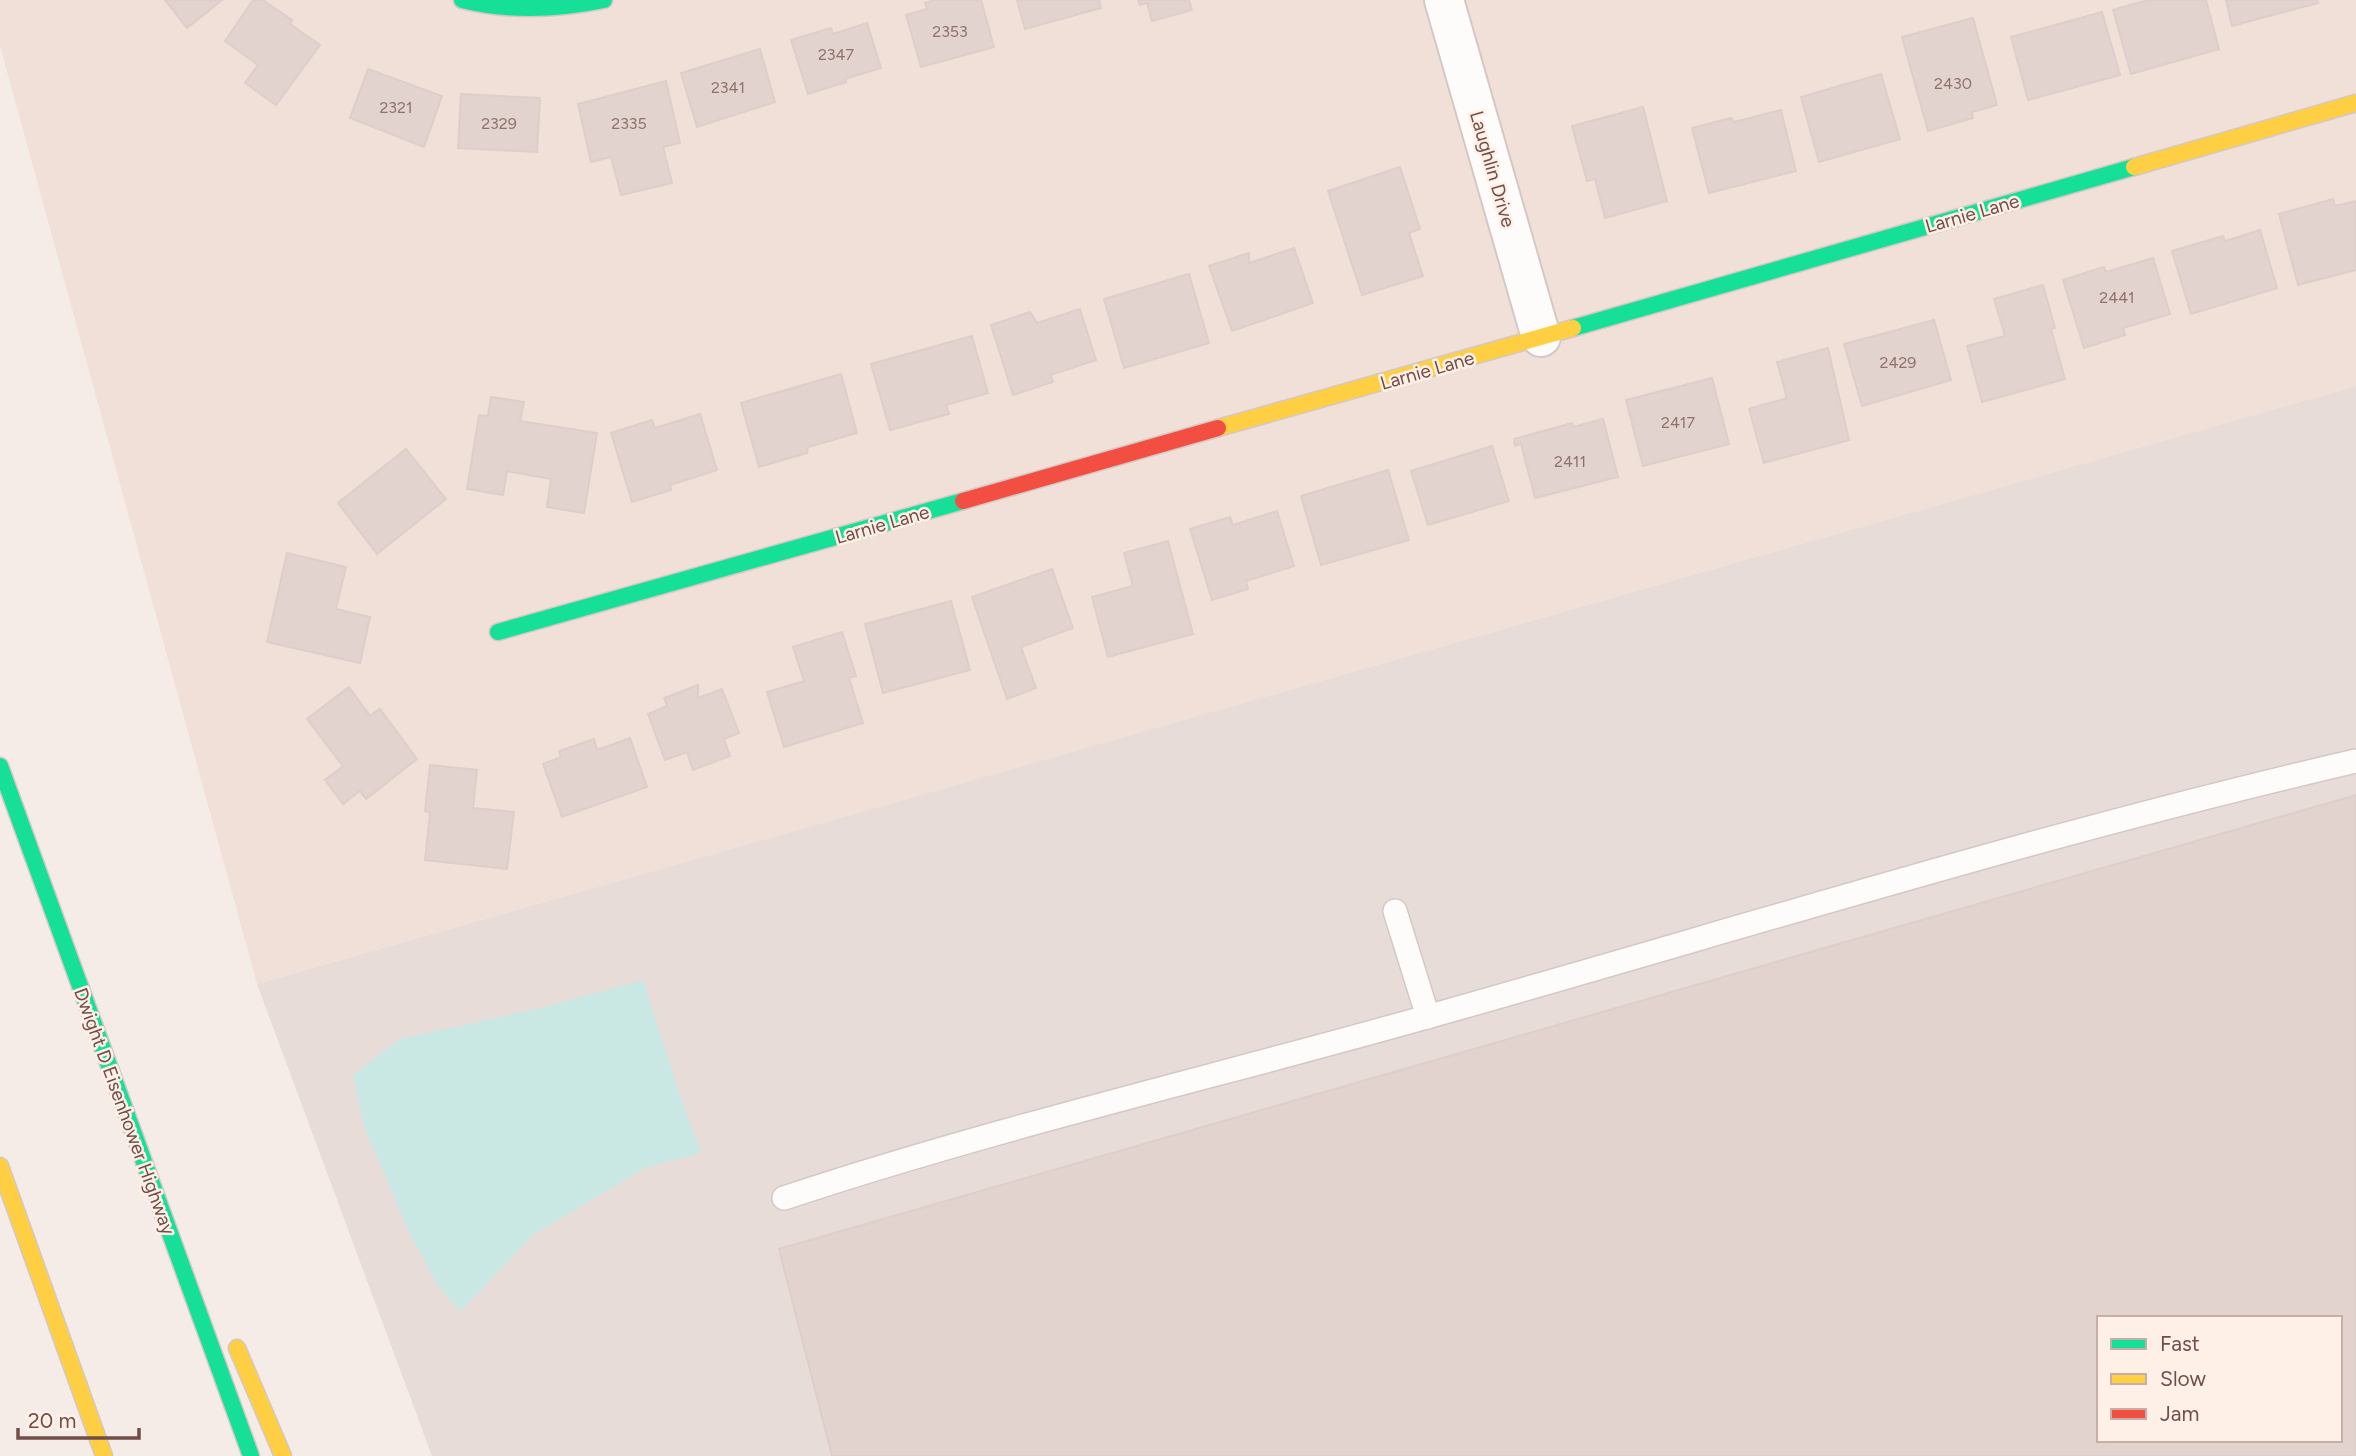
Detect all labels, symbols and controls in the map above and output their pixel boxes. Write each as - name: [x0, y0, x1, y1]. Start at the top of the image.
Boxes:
- house number: 2353: [932, 22, 968, 41]
- house number: 2347: [818, 45, 854, 64]
- house number: 2430: [1934, 74, 1972, 93]
- house number: 2341: [711, 78, 745, 97]
- house number: 2321: [379, 98, 413, 117]
- street label: Laughlin Drive: [1465, 108, 1520, 230]
- house number: 2329: [481, 114, 517, 133]
- house number: 2335: [611, 114, 647, 133]
- street label: Larnie Lane: [1923, 189, 2022, 238]
- house number: 2441: [2099, 288, 2135, 307]
- street label: Larnie Lane: [1378, 346, 1477, 395]
- house number: 2429: [1880, 353, 1916, 372]
- house number: 2417: [1661, 413, 1695, 432]
- house number: 2411: [1554, 452, 1586, 471]
- street label: Larnie Lane: [833, 500, 932, 549]
- street label: Dwight D Eisenhower Highway: [69, 984, 180, 1238]
- legend: [2097, 1316, 2342, 1442]
- text: Fast: [2160, 1331, 2200, 1356]
- text: Slow: [2160, 1366, 2206, 1391]
- scale bar: [18, 1396, 138, 1440]
- text: Jam: [2160, 1401, 2199, 1426]
- text: 20 m: [28, 1408, 76, 1433]

